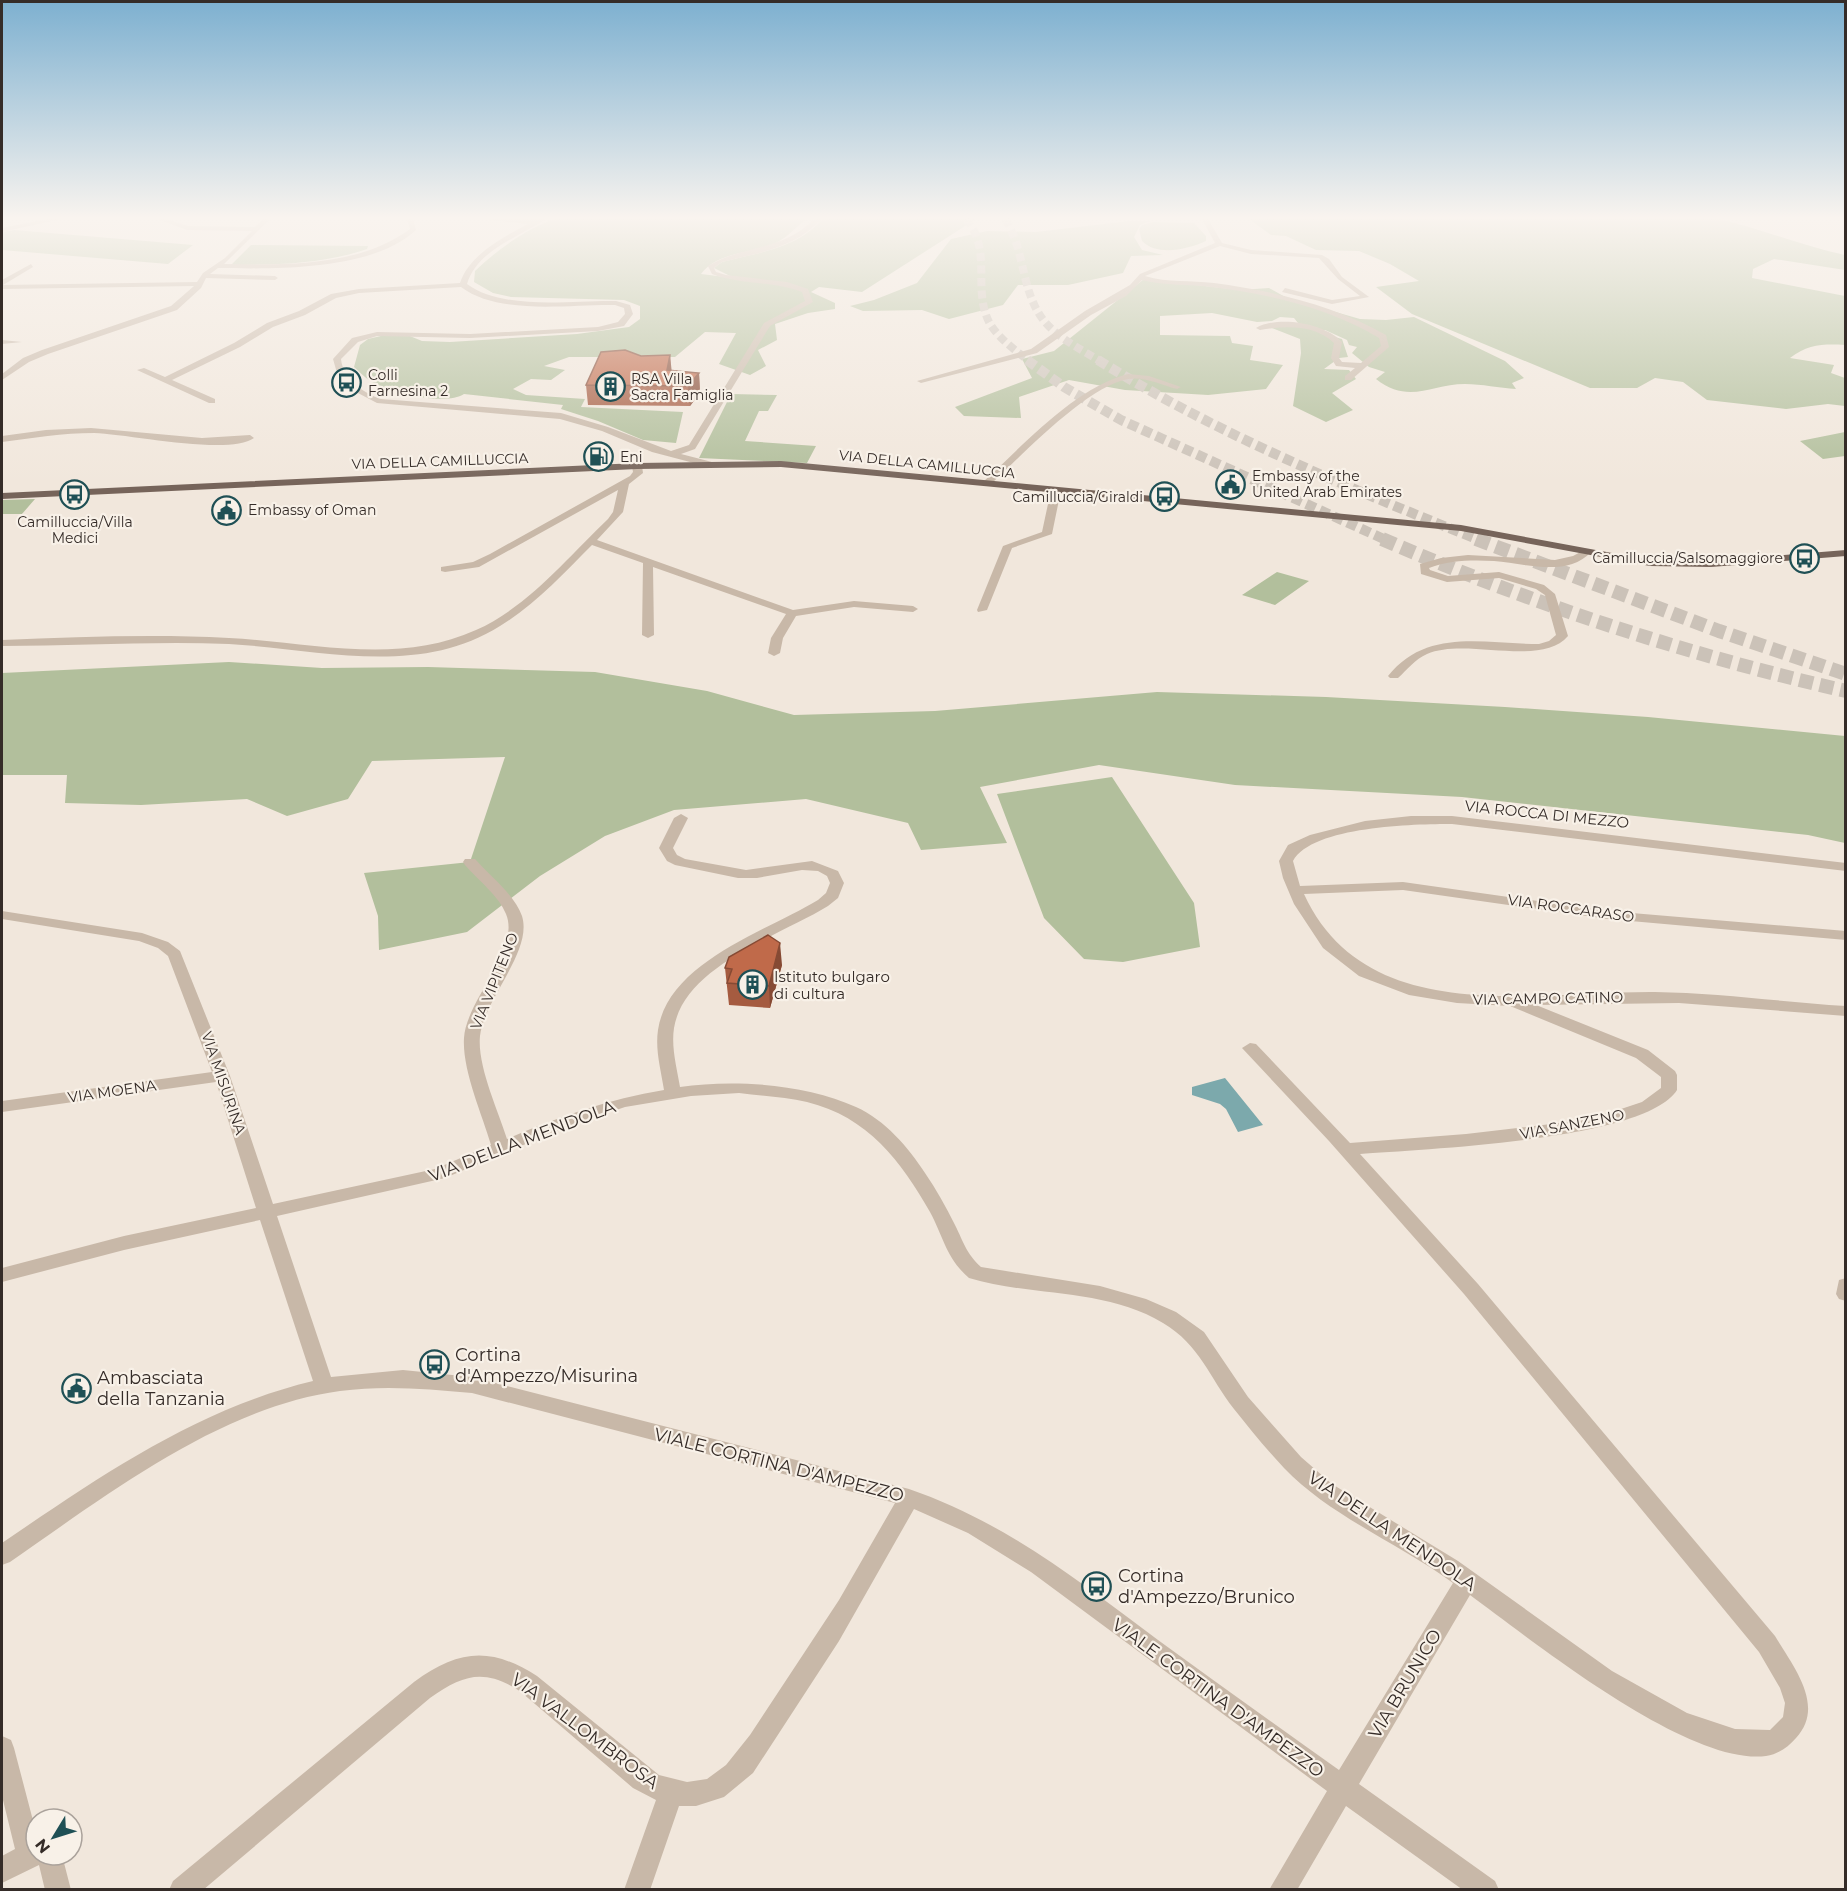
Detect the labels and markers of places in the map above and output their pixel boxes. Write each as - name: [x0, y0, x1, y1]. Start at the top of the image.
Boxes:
- place label: Colli Farnesina 2: [368, 366, 448, 400]
- bus stop icon: Colli Farnesina 2: [331, 367, 363, 399]
- place label: RSA Villa Sacra Famiglia: [631, 370, 734, 404]
- building icon: RSA Villa Sacra Famiglia: [594, 371, 626, 403]
- fuel station icon: Eni: [583, 441, 615, 473]
- place label: Eni: [620, 448, 643, 466]
- place label: Embassy of the United Arab Emirates: [1252, 467, 1402, 501]
- public building icon: Embassy of the United Arab Emirates: [1215, 468, 1247, 500]
- bus stop icon: Camilluccia/Villa Medici: [59, 479, 91, 511]
- bus stop icon: Camilluccia/Giraldi: [1148, 481, 1180, 513]
- place label: Camilluccia/Giraldi: [1012, 488, 1143, 506]
- public building icon: Embassy of Oman: [211, 494, 243, 526]
- place label: Embassy of Oman: [248, 501, 376, 519]
- place label: Camilluccia/Villa Medici: [17, 513, 133, 547]
- bus stop icon: Camilluccia/Salsomaggiore: [1788, 542, 1820, 574]
- place label: Camilluccia/Salsomaggiore: [1592, 549, 1783, 567]
- place label: Istituto bulgaro di cultura: [774, 967, 890, 1003]
- building icon: Istituto bulgaro di cultura: [737, 969, 769, 1001]
- place label: Cortina d'Ampezzo/Misurina: [455, 1344, 638, 1387]
- bus stop icon: Cortina d'Ampezzo/Misurina: [418, 1349, 450, 1381]
- place label: Ambasciata della Tanzania: [97, 1367, 225, 1410]
- public building icon: Ambasciata della Tanzania: [60, 1372, 92, 1404]
- place label: Cortina d'Ampezzo/Brunico: [1118, 1565, 1295, 1608]
- bus stop icon: Cortina d'Ampezzo/Brunico: [1081, 1570, 1113, 1602]

